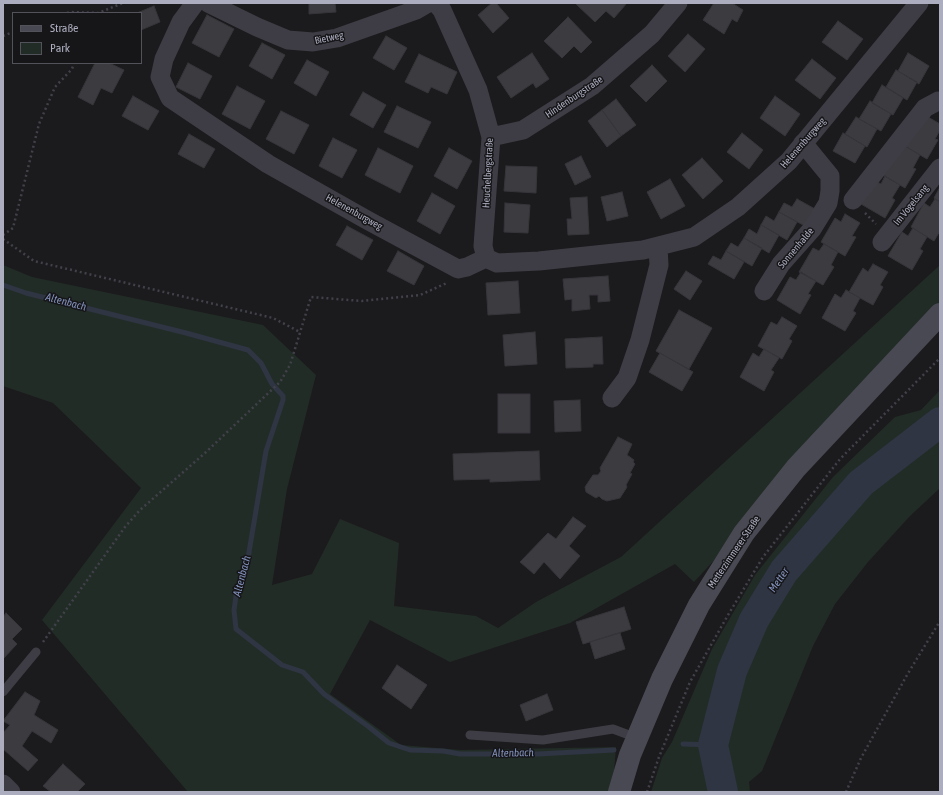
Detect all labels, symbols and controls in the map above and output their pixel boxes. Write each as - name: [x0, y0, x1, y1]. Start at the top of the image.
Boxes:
- legend: [12, 12, 142, 64]
- text: Straße: [50, 21, 78, 35]
- street label: Bietweg: [313, 29, 345, 47]
- text: Park: [50, 41, 70, 55]
- street label: Hindenburgstraße: [543, 73, 605, 121]
- street label: Helenenburgweg: [778, 115, 828, 171]
- street label: Heuchelbergstraße: [480, 138, 496, 208]
- street label: Im Vogelsang: [891, 182, 931, 228]
- street label: Helenenburgweg: [324, 192, 384, 232]
- street label: Sonnenhalde: [776, 225, 816, 271]
- water label: Altenbach: [44, 290, 88, 314]
- street label: Metterzimmerer Straße: [705, 514, 763, 590]
- water label: Altenbach: [230, 554, 254, 598]
- water label: Metter: [766, 565, 792, 595]
- water label: Altenbach: [492, 746, 534, 760]

